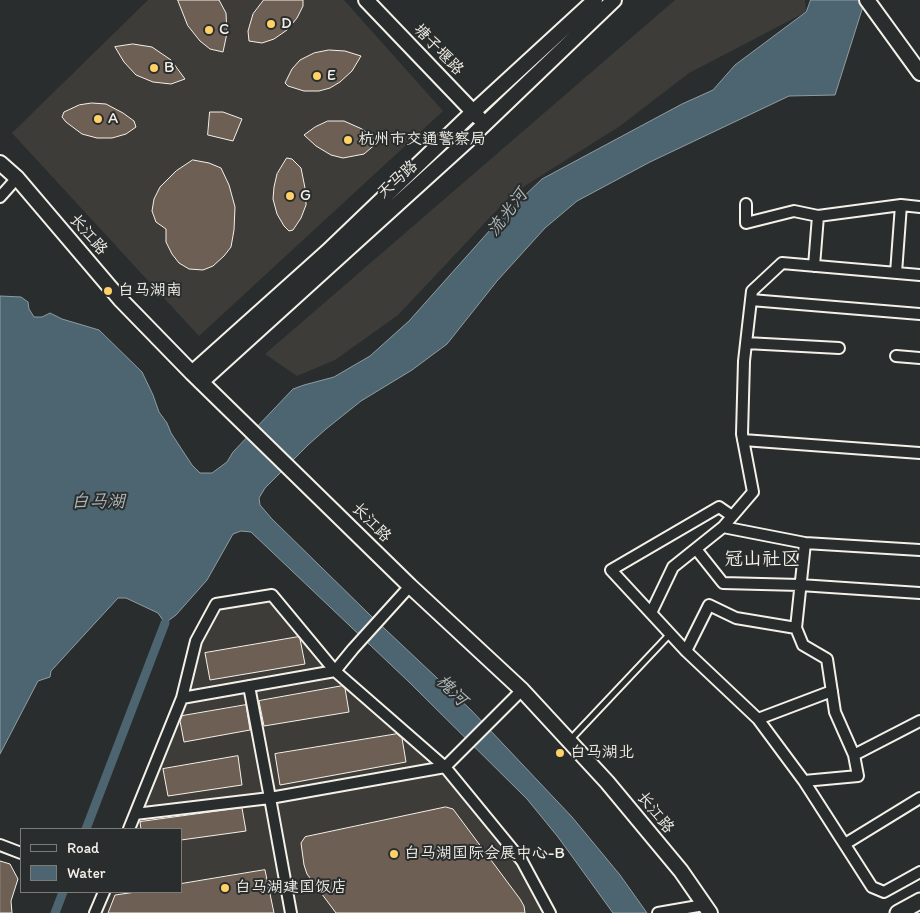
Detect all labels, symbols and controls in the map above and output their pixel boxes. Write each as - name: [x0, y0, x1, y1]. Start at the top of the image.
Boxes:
- place label: D: [281, 14, 292, 34]
- marker: D: [265, 18, 277, 30]
- place label: C: [219, 20, 229, 40]
- street label: 塘子堰路: [409, 20, 467, 80]
- marker: C: [203, 24, 215, 36]
- place label: B: [164, 58, 174, 78]
- marker: B: [148, 62, 160, 74]
- place label: E: [327, 66, 336, 86]
- marker: E: [311, 70, 323, 82]
- place label: A: [108, 109, 118, 129]
- marker: A: [92, 113, 104, 125]
- place label: 杭州市交通警察局: [358, 130, 486, 150]
- marker: 杭州市交通警察局: [342, 134, 354, 146]
- street label: 天马路: [374, 157, 422, 203]
- water label: 流光河: [483, 185, 533, 241]
- place label: G: [300, 186, 311, 206]
- marker: G: [284, 190, 296, 202]
- street label: 长江路: [65, 211, 111, 259]
- place label: 白马湖南: [118, 281, 182, 301]
- marker: 白马湖南: [102, 285, 114, 297]
- water label: 白马湖: [71, 491, 125, 513]
- street label: 长江路: [347, 499, 395, 547]
- district label: 冠山社区: [724, 549, 800, 571]
- water label: 槐河: [431, 671, 471, 711]
- place label: 白马湖北: [570, 743, 634, 763]
- marker: 白马湖北: [554, 747, 566, 759]
- street label: 长江路: [632, 788, 678, 838]
- legend: [20, 828, 182, 893]
- text: Road: [67, 839, 99, 857]
- place label: 白马湖国际会展中心-B: [404, 844, 565, 864]
- marker: 白马湖国际会展中心-B: [388, 848, 400, 860]
- text: Water: [67, 864, 105, 882]
- place label: 白马湖建国饭店: [235, 878, 347, 898]
- marker: 白马湖建国饭店: [219, 882, 231, 894]

